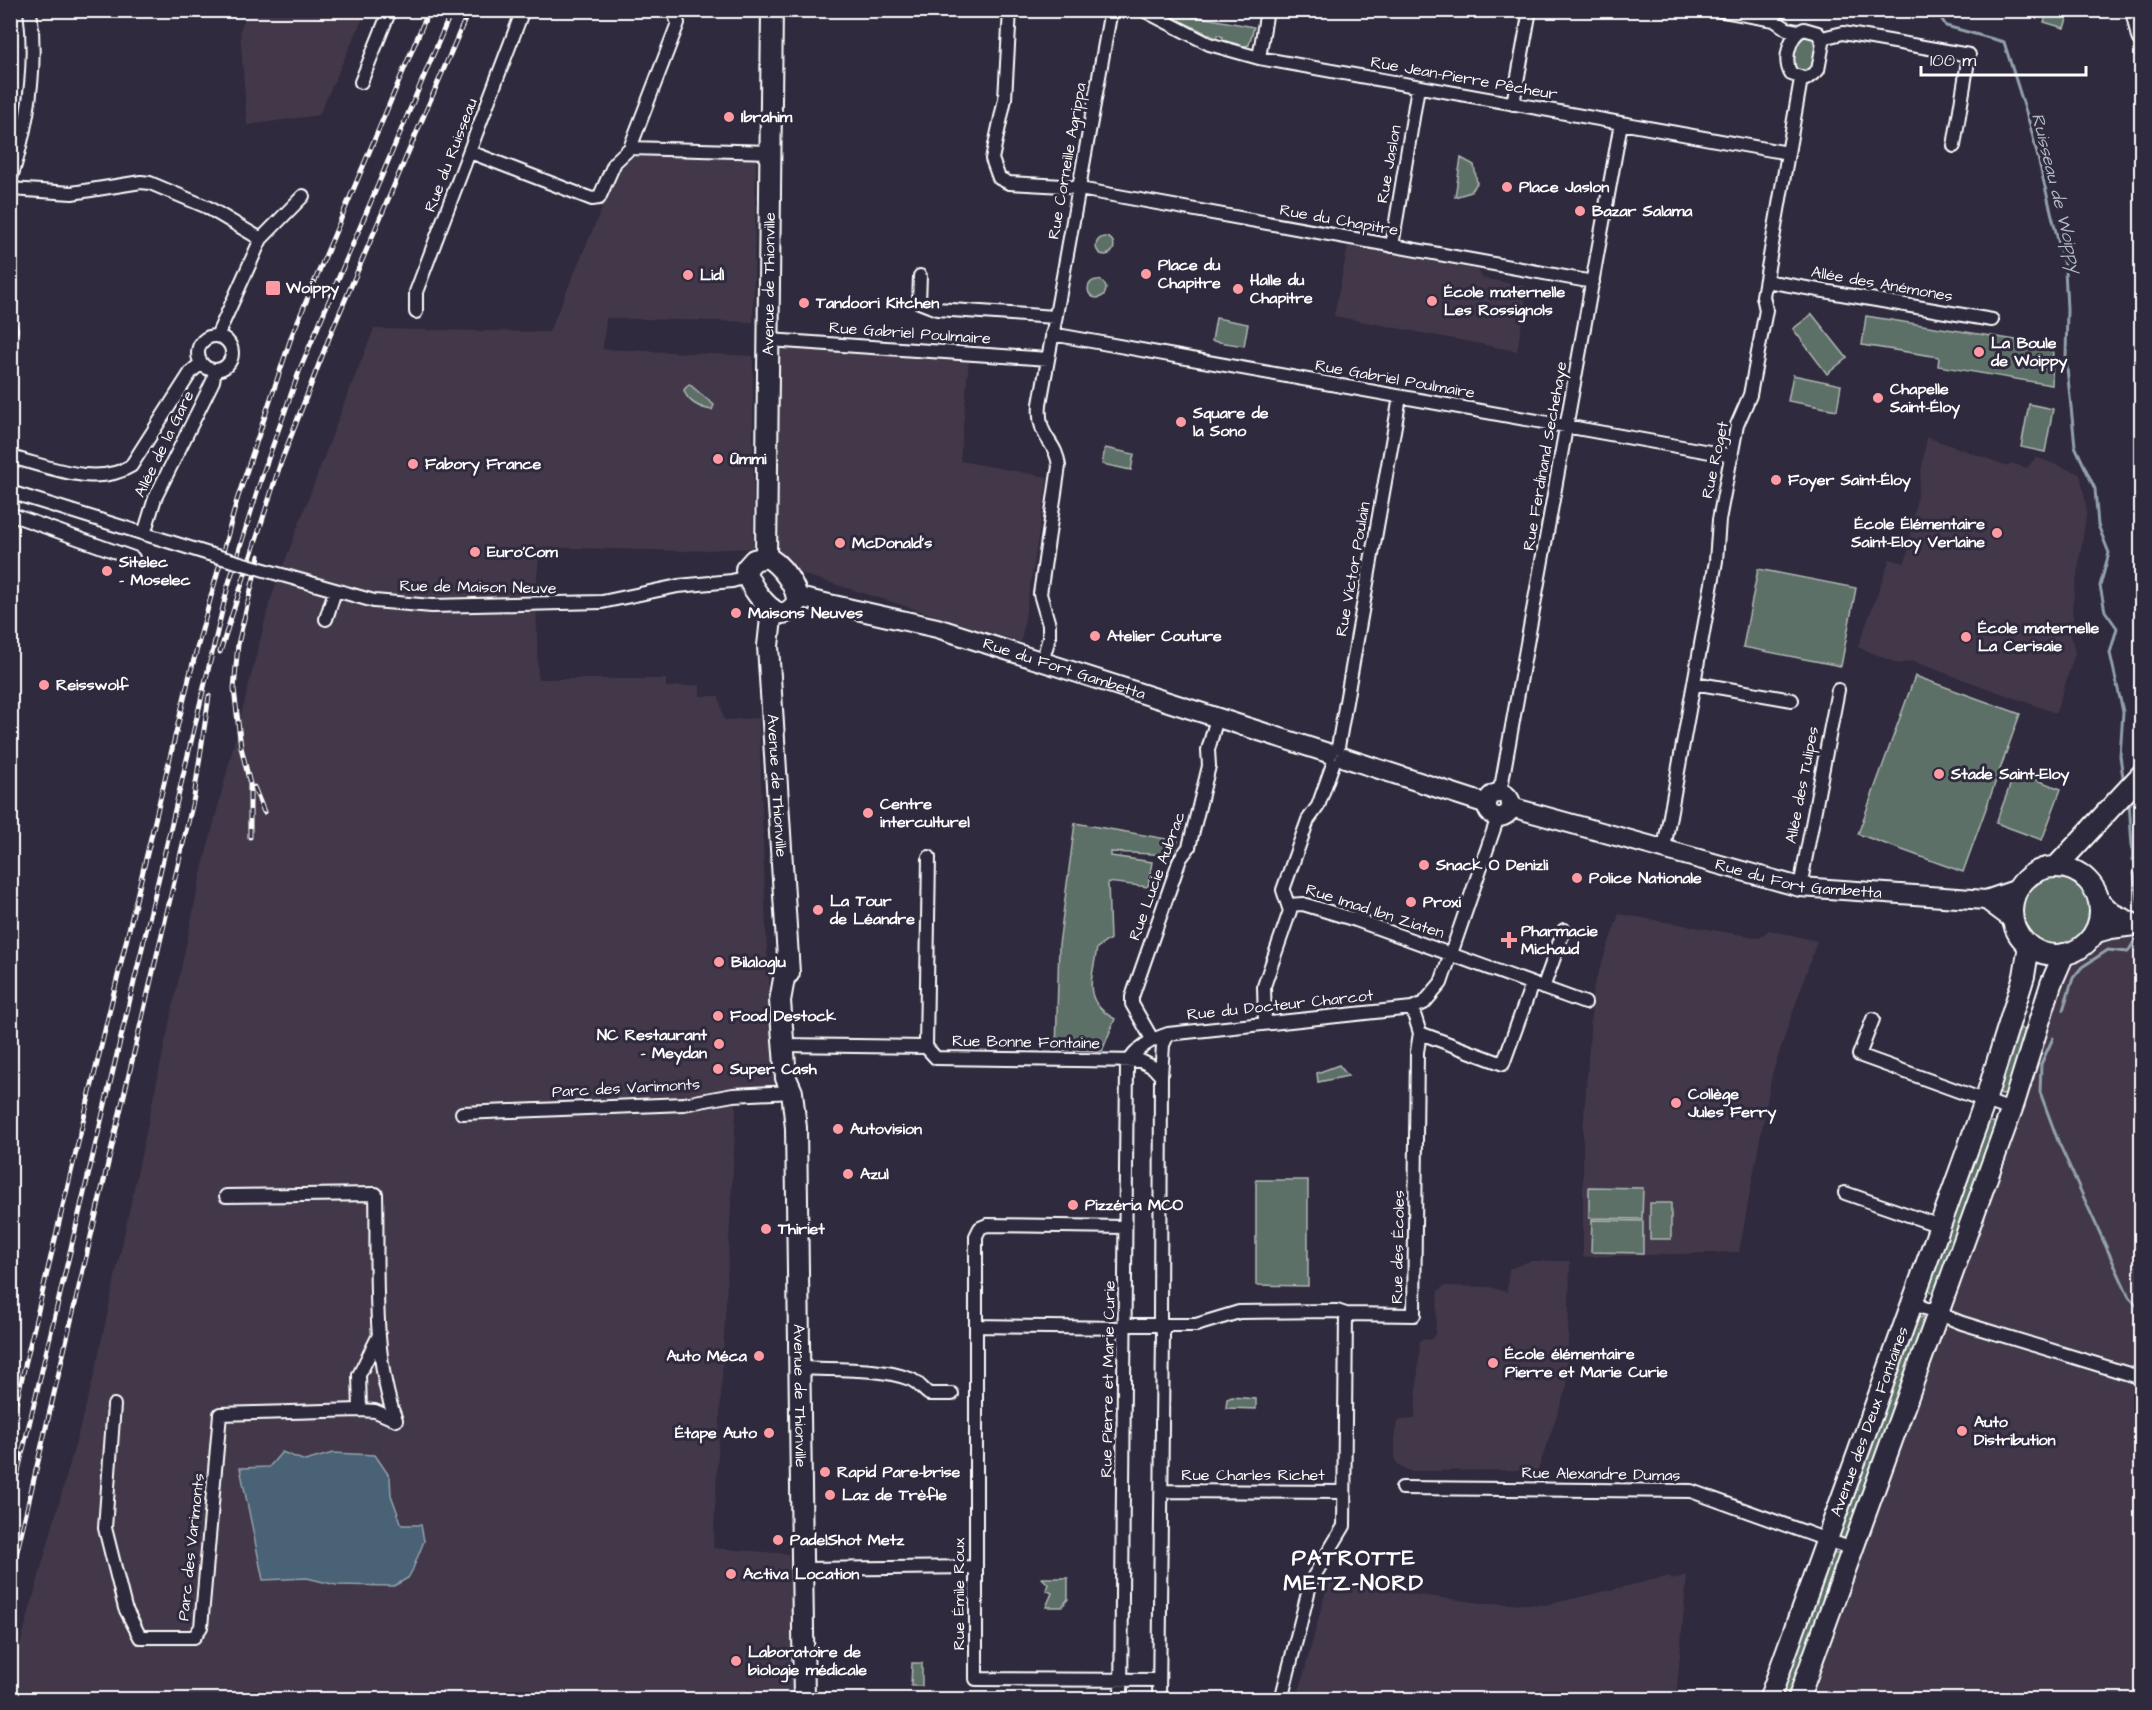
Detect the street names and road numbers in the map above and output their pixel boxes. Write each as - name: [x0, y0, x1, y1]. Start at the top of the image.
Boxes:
- street label: Rue Jean-Pierre Pêcheur: [1369, 51, 1559, 105]
- street label: Rue Corneille Agrippa: [1042, 81, 1093, 241]
- street label: Rue du Ruisseau: [419, 95, 483, 215]
- street label: Rue Jaslon: [1371, 123, 1407, 205]
- street label: Rue du Chapitre: [1278, 199, 1400, 241]
- street label: Avenue de Thionville: [757, 212, 781, 356]
- street label: Allée des Anémones: [1810, 261, 1954, 307]
- street label: Rue Gabriel Poulmaire: [828, 316, 992, 350]
- street label: Rue Gabriel Poulmaire: [1313, 354, 1477, 404]
- street label: Rue Ferdinand Sechehaye: [1518, 359, 1574, 552]
- street label: Allée de la Gare: [129, 387, 199, 501]
- street label: Rue Roget: [1696, 419, 1735, 501]
- street label: Rue Victor Poulain: [1330, 500, 1376, 638]
- street label: Rue de Maison Neuve: [399, 575, 557, 599]
- street label: Rue du Fort Gambetta: [980, 632, 1148, 705]
- street label: Avenue de Thionville: [761, 713, 793, 858]
- street label: Allée des Tulipes: [1780, 725, 1824, 845]
- street label: Rue Lucie Aubrac: [1123, 808, 1191, 944]
- street label: Rue du Fort Gambetta: [1713, 853, 1882, 904]
- street label: Rue Imad Ibn Ziaten: [1303, 878, 1447, 944]
- street label: Rue du Docteur Charcot: [1186, 984, 1375, 1026]
- street label: Rue Bonne Fontaine: [952, 1030, 1100, 1054]
- street label: Parc des Varimonts: [551, 1073, 701, 1103]
- street label: Rue des Écoles: [1386, 1190, 1410, 1304]
- street label: Rue Pierre et Marie Curie: [1095, 1280, 1121, 1478]
- street label: Avenue des Deux Fontaines: [1825, 1323, 1914, 1520]
- street label: Avenue de Thionville: [788, 1324, 812, 1468]
- street label: Rue Alexandre Dumas: [1521, 1462, 1681, 1486]
- street label: Rue Charles Richet: [1181, 1464, 1325, 1486]
- street label: Parc des Varimonts: [172, 1472, 210, 1622]
- street label: Rue Émile Roux: [948, 1537, 970, 1650]

